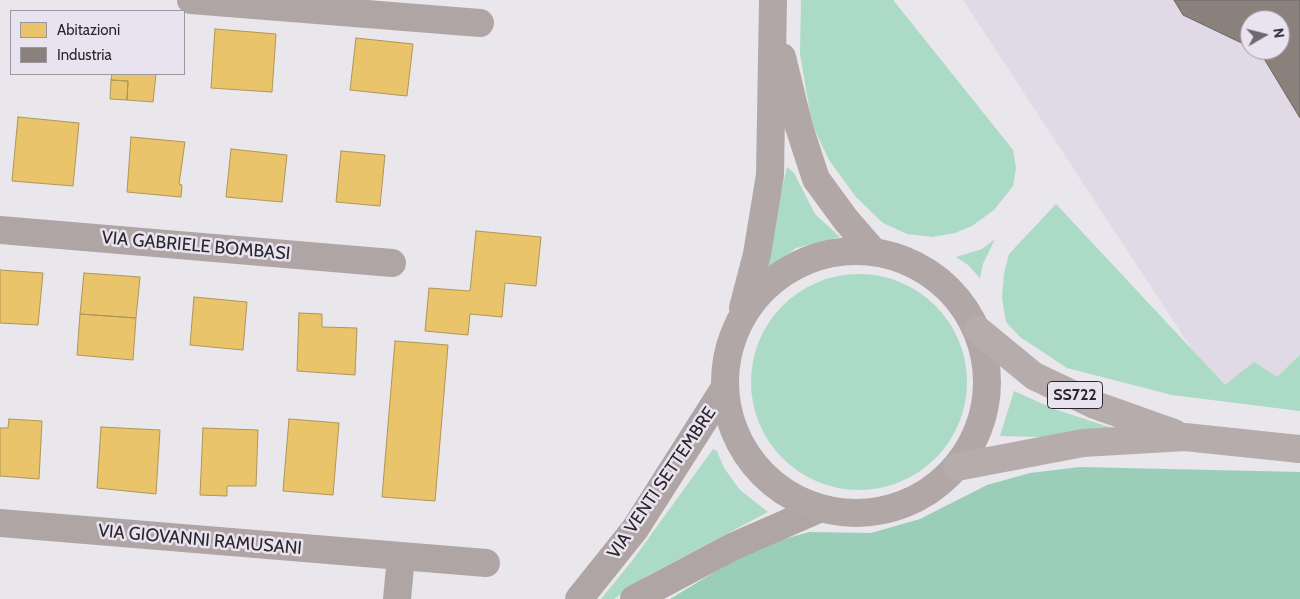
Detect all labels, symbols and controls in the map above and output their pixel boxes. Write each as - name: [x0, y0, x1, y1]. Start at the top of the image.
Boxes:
- legend: [10, 10, 185, 75]
- north arrow: [1240, 10, 1290, 60]
- text: Abitazioni: [57, 21, 120, 39]
- text: N: [1269, 27, 1288, 39]
- text: Industria: [57, 46, 112, 64]
- street label: VIA GABRIELE BOMBASI: [101, 227, 291, 265]
- road number: SS722: [1048, 382, 1102, 408]
- street label: VIA VENTI SETTEMBRE: [603, 403, 721, 563]
- street label: VIA GIOVANNI RAMUSANI: [97, 520, 303, 560]

